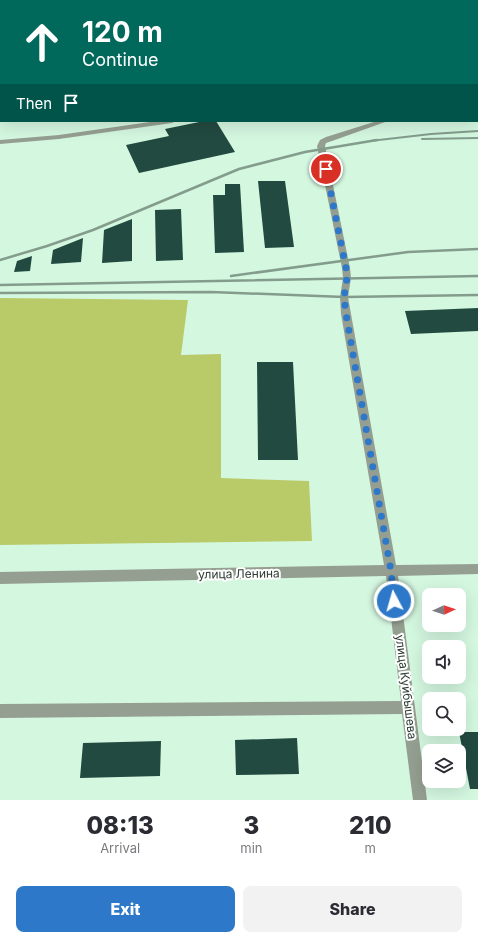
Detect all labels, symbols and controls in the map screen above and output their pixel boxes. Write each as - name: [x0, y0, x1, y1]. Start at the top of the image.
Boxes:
- text: 120 m: [82, 15, 163, 49]
- icon: ahead: [16, 16, 68, 68]
- text: Continue: [82, 49, 159, 70]
- icon: arrive: [60, 92, 82, 114]
- text: Then: [16, 94, 52, 113]
- pin: [309, 152, 343, 186]
- icon: arrive: [315, 158, 337, 180]
- street label: улица Ленина: [198, 565, 280, 582]
- position arrow: [373, 580, 415, 622]
- north arrow: [422, 588, 466, 632]
- map controls: [422, 588, 466, 788]
- street label: улица Куйбышева: [393, 634, 420, 740]
- button: sound: [422, 640, 466, 684]
- button: search: [422, 692, 466, 736]
- button: layers: [422, 744, 466, 788]
- text: 08:13: [86, 811, 154, 840]
- text: 3: [244, 811, 259, 840]
- text: 210: [349, 811, 392, 840]
- text: Arrival: [100, 840, 140, 856]
- text: min: [240, 840, 263, 856]
- text: m: [365, 840, 376, 856]
- button: Exit: [16, 886, 235, 932]
- button: Share: [243, 886, 462, 932]

